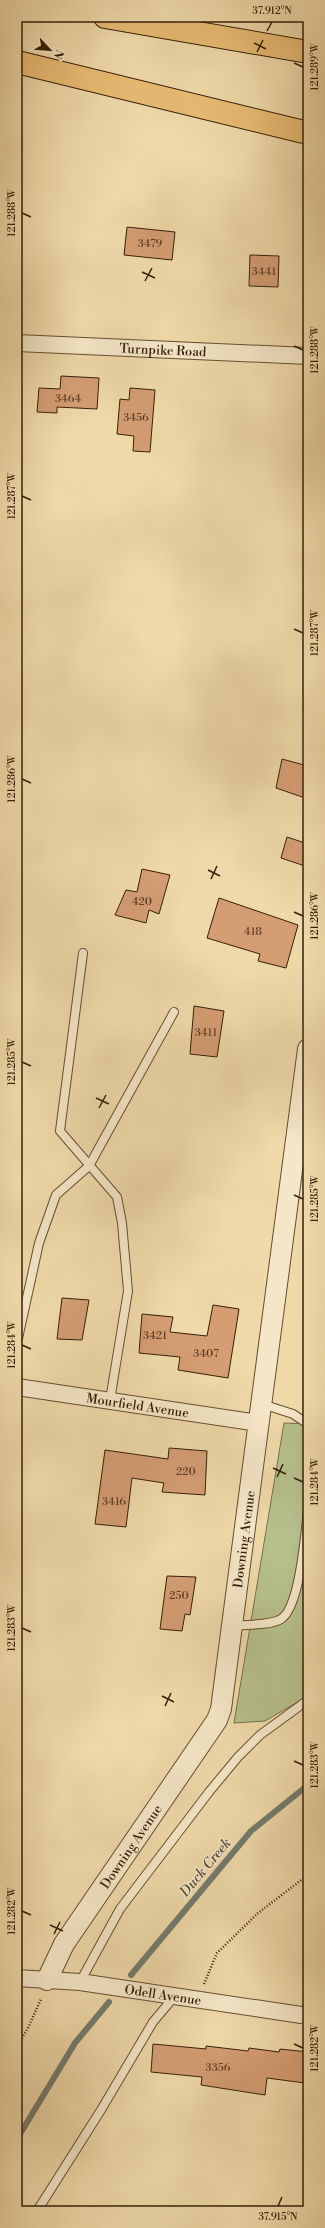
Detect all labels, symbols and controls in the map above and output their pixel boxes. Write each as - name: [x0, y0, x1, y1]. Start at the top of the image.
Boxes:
- text: 37.912°N: [252, 5, 292, 17]
- north arrow: [30, 30, 70, 70]
- text: 121.289°W: [309, 42, 321, 91]
- text: N: [50, 47, 66, 61]
- text: 121.288°W: [6, 188, 18, 237]
- house number: 3479: [138, 237, 163, 251]
- house number: 3441: [252, 265, 276, 279]
- text: 121.288°W: [309, 325, 321, 374]
- street label: Turnpike Road: [119, 341, 207, 360]
- house number: 3464: [55, 392, 82, 406]
- house number: 3456: [123, 411, 149, 425]
- text: 121.287°W: [6, 472, 18, 519]
- text: 121.287°W: [309, 609, 321, 656]
- text: 121.286°W: [6, 754, 18, 803]
- text: 121.286°W: [309, 891, 321, 940]
- house number: 420: [132, 895, 152, 909]
- house number: 418: [244, 925, 262, 939]
- house number: 3411: [195, 1026, 218, 1040]
- text: 121.285°W: [6, 1038, 18, 1086]
- text: 121.285°W: [309, 1175, 321, 1223]
- text: 121.284°W: [6, 1320, 18, 1369]
- house number: 3421: [143, 1329, 167, 1343]
- house number: 3407: [193, 1347, 219, 1361]
- street label: Mourfield Avenue: [85, 1390, 190, 1422]
- text: 121.284°W: [309, 1457, 321, 1506]
- house number: 220: [176, 1465, 196, 1479]
- street label: Downing Avenue: [230, 1489, 259, 1589]
- house number: 3416: [102, 1495, 126, 1509]
- house number: 250: [169, 1589, 189, 1603]
- text: 121.283°W: [6, 1604, 18, 1652]
- text: 121.283°W: [309, 1741, 321, 1789]
- street label: Downing Avenue: [97, 1802, 166, 1892]
- water label: Duck Creek: [175, 1835, 235, 1901]
- text: 121.282°W: [6, 1886, 18, 1935]
- street label: Odell Avenue: [123, 1982, 203, 2009]
- text: 121.282°W: [309, 2023, 321, 2072]
- house number: 3356: [206, 2061, 231, 2075]
- text: 37.915°N: [259, 2211, 298, 2223]

